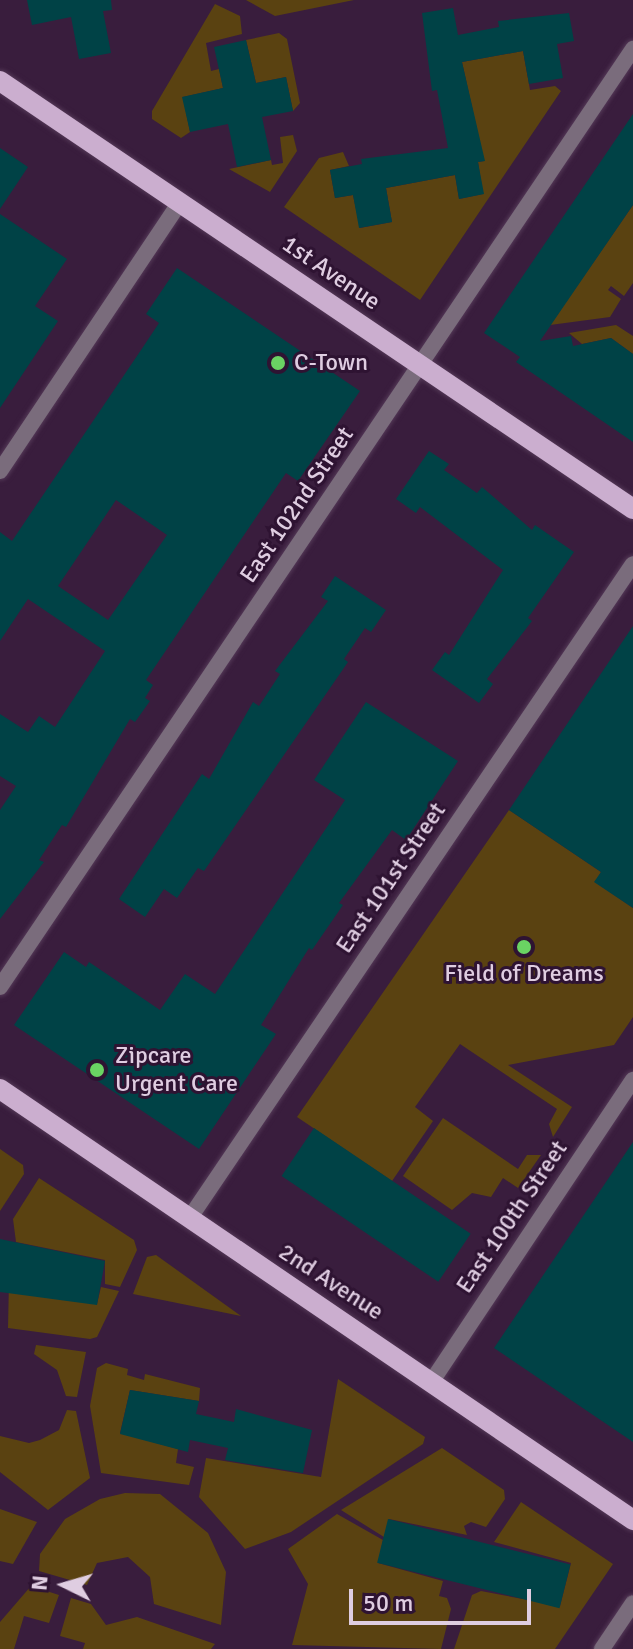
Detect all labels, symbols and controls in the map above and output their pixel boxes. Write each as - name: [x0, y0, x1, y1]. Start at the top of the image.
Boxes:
- street label: 1st Avenue: [276, 230, 386, 316]
- place label: C-Town: [294, 349, 368, 377]
- marker: C-Town: [269, 354, 287, 372]
- street label: East 102nd Street: [234, 421, 360, 589]
- street label: East 101st Street: [330, 797, 452, 959]
- marker: Field of Dreams: [515, 938, 533, 956]
- place label: Field of Dreams: [444, 960, 604, 988]
- place label: Zipcare Urgent Care: [115, 1042, 238, 1098]
- marker: Zipcare Urgent Care: [86, 1059, 108, 1081]
- street label: East 100th Street: [450, 1135, 574, 1299]
- street label: 2nd Avenue: [273, 1237, 389, 1327]
- north arrow: [24, 1545, 104, 1625]
- scale bar: [353, 1573, 535, 1623]
- text: N: [25, 1574, 54, 1592]
- text: 50 m: [363, 1588, 413, 1618]

